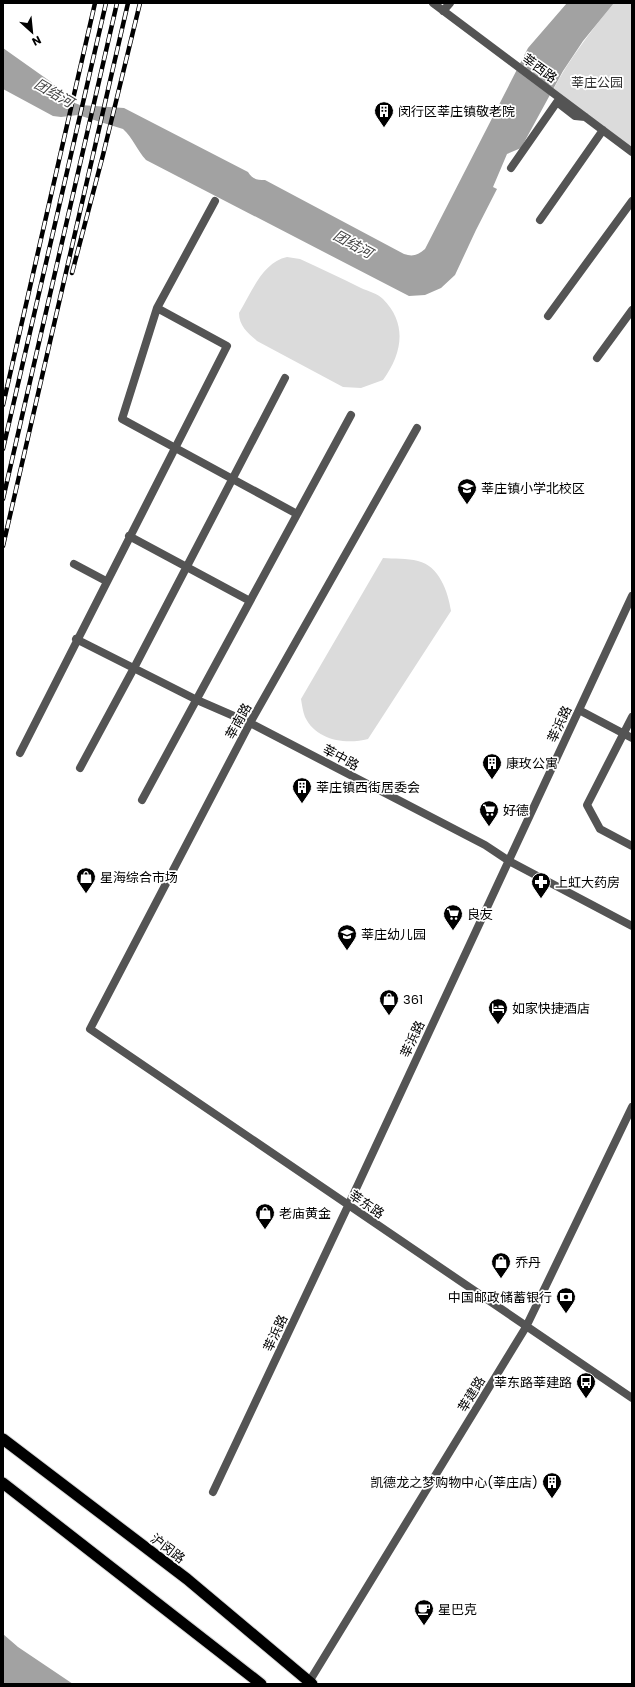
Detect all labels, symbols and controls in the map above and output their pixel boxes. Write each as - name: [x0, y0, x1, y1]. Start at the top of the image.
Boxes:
- north arrow: [12, 12, 52, 52]
- text: N: [29, 32, 44, 50]
- street label: 莘西路: [518, 49, 561, 88]
- park label: 莘庄公园: [571, 73, 623, 92]
- water label: 团结河: [31, 74, 80, 114]
- building icon: 闵行区莘庄镇敬老院: [373, 100, 395, 128]
- place label: 闵行区莘庄镇敬老院: [398, 102, 515, 121]
- water label: 团结河: [330, 225, 379, 264]
- school or university icon: 莘庄镇小学北校区: [456, 477, 478, 505]
- place label: 莘庄镇小学北校区: [481, 479, 585, 498]
- street label: 莘南路: [221, 700, 256, 743]
- street label: 莘浜路: [543, 703, 576, 746]
- street label: 莘中路: [319, 740, 362, 775]
- building icon: 康玫公寓: [481, 752, 503, 780]
- place label: 康玫公寓: [506, 754, 558, 773]
- building icon: 莘庄镇西街居委会: [291, 776, 313, 804]
- place label: 莘庄镇西街居委会: [316, 778, 420, 797]
- supermarket icon: 好德: [478, 799, 500, 827]
- place label: 好德: [503, 801, 529, 820]
- shop icon: 星海综合市场: [75, 866, 97, 894]
- place label: 星海综合市场: [100, 868, 178, 887]
- pharmacy icon: 上虹大药房: [530, 871, 552, 899]
- place label: 上虹大药房: [555, 873, 620, 892]
- supermarket icon: 良友: [442, 903, 464, 931]
- place label: 良友: [467, 905, 493, 924]
- school or university icon: 莘庄幼儿园: [336, 923, 358, 951]
- place label: 莘庄幼儿园: [361, 925, 426, 944]
- shop icon: 361: [378, 988, 400, 1016]
- place label: 361: [403, 990, 423, 1009]
- hotel icon: 如家快捷酒店: [487, 997, 509, 1025]
- place label: 如家快捷酒店: [512, 999, 590, 1018]
- street label: 莘浜路: [396, 1018, 429, 1061]
- street label: 莘东路: [345, 1186, 388, 1223]
- shop icon: 老庙黄金: [254, 1202, 276, 1230]
- place label: 老庙黄金: [279, 1204, 331, 1223]
- shop icon: 乔丹: [490, 1251, 512, 1279]
- place label: 乔丹: [515, 1253, 541, 1272]
- bank icon: 中国邮政储蓄银行: [555, 1286, 577, 1314]
- place label: 中国邮政储蓄银行: [448, 1288, 552, 1307]
- street label: 莘浜路: [259, 1312, 292, 1355]
- bus stop icon: 莘东路莘建路: [575, 1371, 597, 1399]
- street label: 莘建路: [453, 1373, 490, 1416]
- place label: 莘东路莘建路: [494, 1373, 572, 1392]
- building icon: 凯德龙之梦购物中心(莘庄店): [541, 1471, 563, 1499]
- place label: 凯德龙之梦购物中心(莘庄店): [370, 1473, 538, 1492]
- street label: 沪闵路: [146, 1529, 189, 1568]
- cafe icon: 星巴克: [413, 1598, 435, 1626]
- place label: 星巴克: [438, 1600, 477, 1619]

